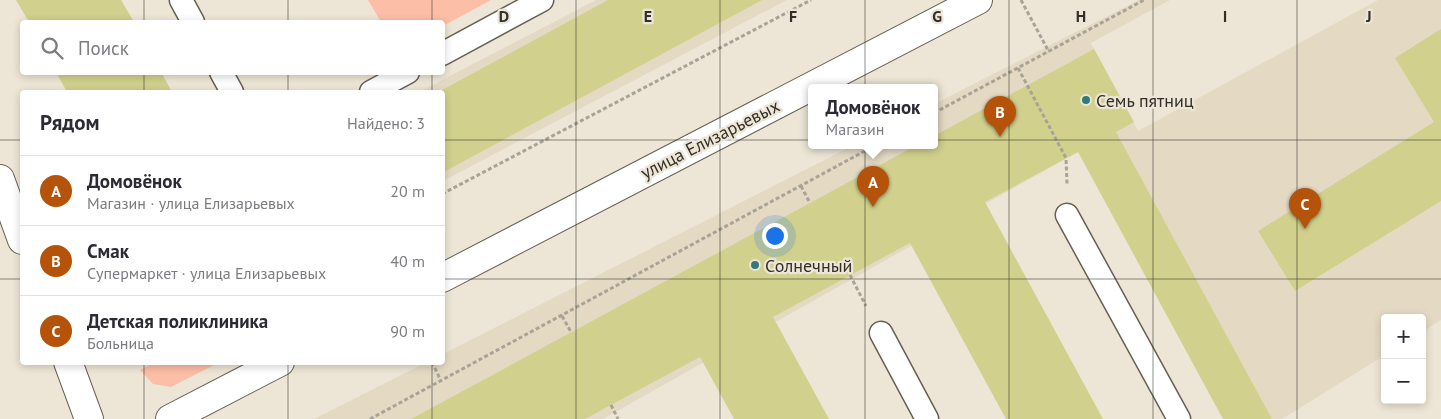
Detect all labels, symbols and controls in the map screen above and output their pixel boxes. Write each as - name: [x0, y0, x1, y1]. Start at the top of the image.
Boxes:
- text: D: [499, 6, 509, 26]
- text: E: [644, 6, 652, 26]
- text: F: [789, 6, 797, 26]
- text: G: [932, 6, 942, 26]
- text: H: [1076, 6, 1086, 26]
- text: I: [1223, 6, 1227, 26]
- text: J: [1365, 6, 1372, 26]
- search box: [20, 20, 445, 75]
- icon: search: [38, 34, 66, 62]
- text: Поиск: [78, 36, 129, 60]
- popup: [808, 84, 938, 149]
- place label: Семь пятниц: [1096, 89, 1194, 112]
- street label: улица Елизарьевых: [637, 94, 783, 184]
- marker: Семь пятниц: [1080, 94, 1092, 106]
- text: Домовёнок: [826, 95, 920, 119]
- pin: B: [984, 96, 1016, 137]
- text: Рядом: [40, 109, 99, 136]
- text: Найдено: 3: [347, 113, 425, 133]
- text: Магазин: [826, 119, 884, 139]
- pin: A: [857, 166, 889, 207]
- text: Домовёнок: [87, 169, 182, 193]
- text: A: [51, 181, 61, 201]
- text: 20 m: [390, 181, 425, 201]
- pin: C: [1289, 188, 1321, 229]
- text: Магазин · улица Елизарьевых: [87, 193, 295, 213]
- your location: [762, 223, 788, 249]
- text: Смак: [87, 239, 129, 263]
- text: B: [51, 251, 61, 271]
- text: 40 m: [390, 251, 425, 271]
- place label: Солнечный: [765, 254, 852, 277]
- marker: Солнечный: [749, 259, 761, 271]
- text: Супермаркет · улица Елизарьевых: [87, 263, 326, 283]
- text: Детская поликлиника: [87, 309, 268, 333]
- map controls: [1381, 314, 1426, 404]
- button: +: [1381, 314, 1426, 359]
- text: C: [52, 321, 60, 341]
- text: 90 m: [390, 321, 425, 341]
- text: Больница: [87, 333, 154, 353]
- button: −: [1381, 359, 1426, 404]

